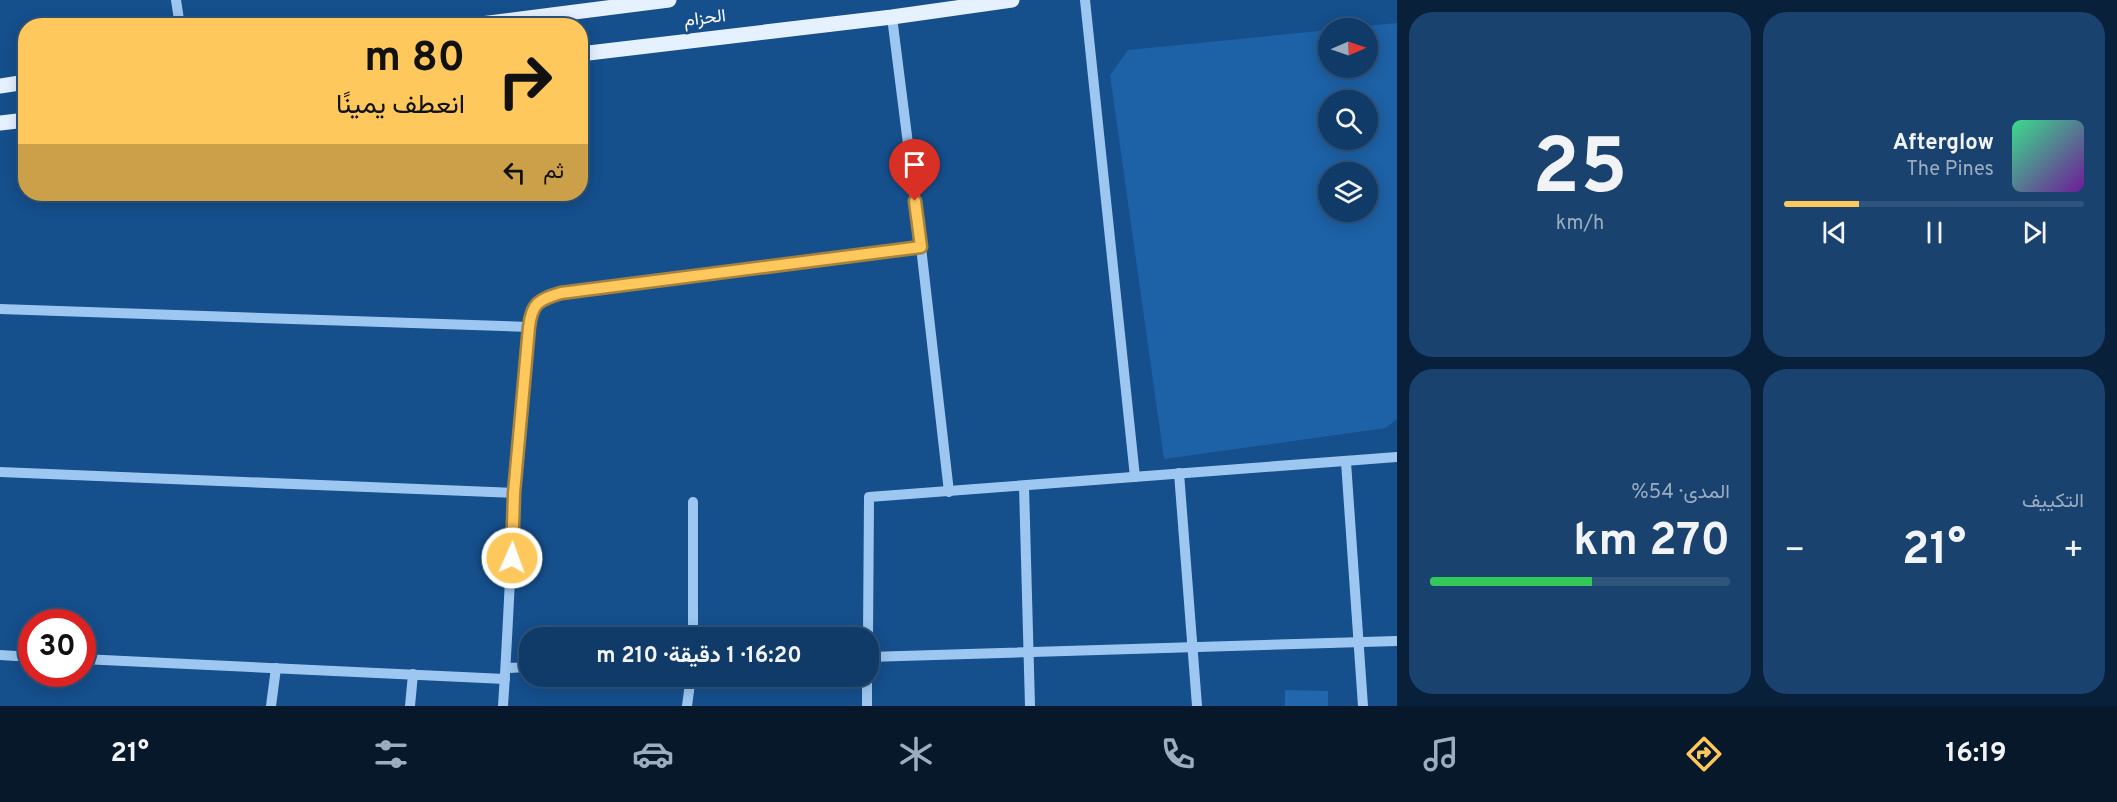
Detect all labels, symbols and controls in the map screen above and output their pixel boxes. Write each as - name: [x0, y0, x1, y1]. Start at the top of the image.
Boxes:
- street label: الحزام: [683, 5, 727, 33]
- north arrow: [1318, 18, 1378, 78]
- map controls: [1318, 18, 1378, 222]
- text: 80 m: [364, 33, 465, 86]
- icon: right: [486, 42, 564, 120]
- text: انعطف يمينًا: [336, 89, 465, 123]
- button: search: [1318, 90, 1378, 150]
- text: 25: [1532, 122, 1628, 221]
- text: Afterglow: [1893, 130, 1994, 157]
- pin: [889, 139, 940, 201]
- icon: arrive: [898, 148, 931, 181]
- icon: left: [498, 156, 531, 189]
- text: The Pines: [1906, 157, 1994, 183]
- text: ثم: [543, 159, 564, 186]
- button: layers: [1318, 162, 1378, 222]
- text: km/h: [1556, 211, 1604, 237]
- icon: previous: [1818, 216, 1851, 249]
- icon: pause: [1918, 216, 1951, 249]
- icon: next: [2018, 216, 2051, 249]
- text: المدى · 54%: [1631, 480, 1730, 506]
- text: التكييف: [2022, 489, 2084, 515]
- text: 270 km: [1573, 514, 1730, 571]
- text: 21°: [1902, 523, 1966, 580]
- position arrow: [480, 526, 544, 590]
- text: −: [1784, 531, 1805, 573]
- text: +: [2063, 531, 2084, 573]
- speed limit sign: 30: [18, 609, 96, 687]
- text: 16:20 · 1 دقيقة · 210 m: [596, 643, 802, 670]
- icon: filters: [370, 733, 412, 775]
- icon: car: [632, 733, 674, 775]
- icon: climate: [895, 733, 937, 775]
- icon: phone: [1157, 733, 1199, 775]
- icon: music: [1420, 733, 1462, 775]
- icon: directions: [1683, 733, 1725, 775]
- text: 21°: [110, 737, 149, 771]
- text: 16:19: [1945, 737, 2007, 771]

